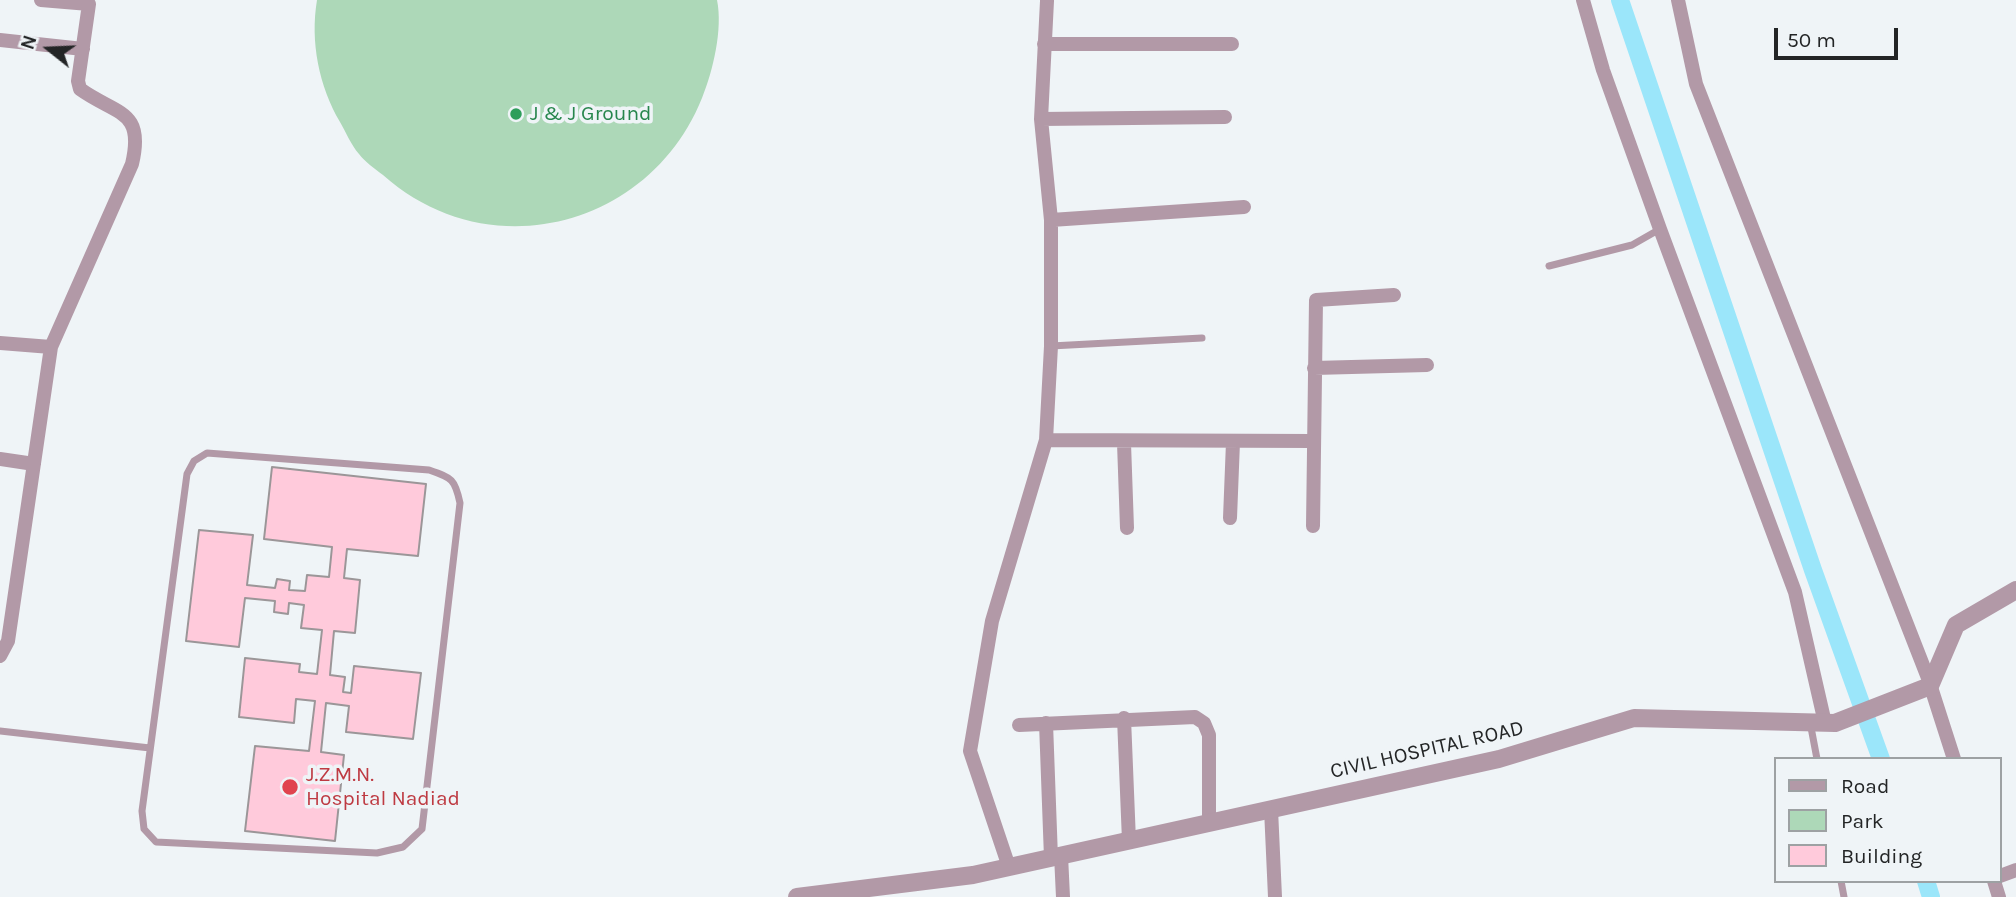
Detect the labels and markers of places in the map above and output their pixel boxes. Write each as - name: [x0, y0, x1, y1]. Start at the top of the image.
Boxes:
- place label: J & J Ground: [530, 101, 652, 127]
- marker: J & J Ground: [508, 106, 524, 122]
- place label: J.Z.M.N. Hospital Nadiad: [306, 762, 460, 812]
- marker: J.Z.M.N. Hospital Nadiad: [280, 777, 300, 797]

